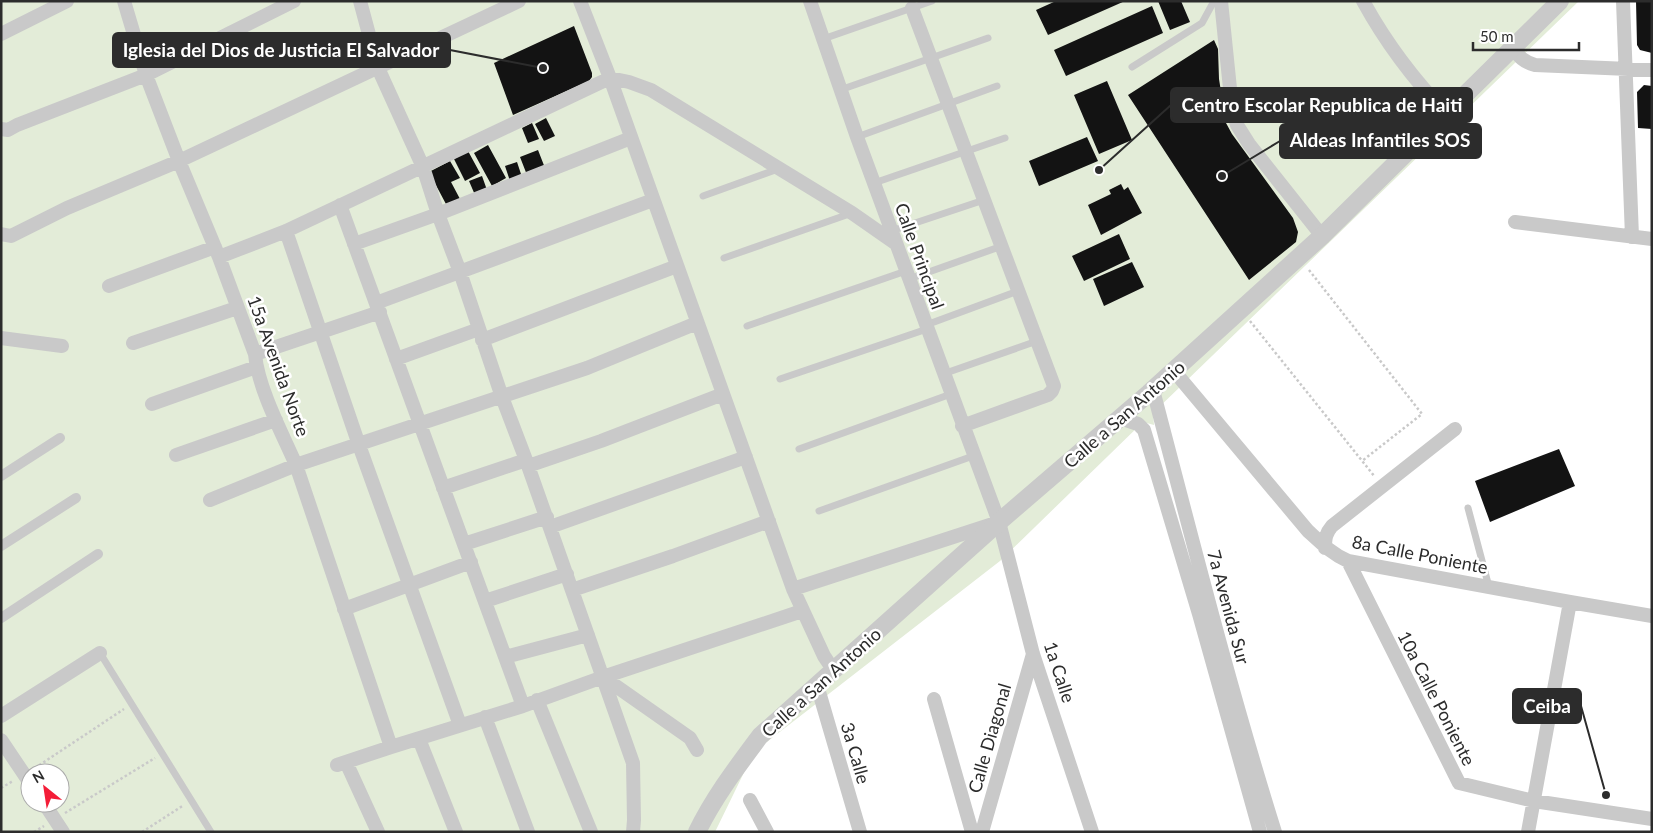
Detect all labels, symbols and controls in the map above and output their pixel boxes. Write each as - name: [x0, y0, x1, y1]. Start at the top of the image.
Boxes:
- scale bar: [1473, 20, 1579, 52]
- text: 50 m: [1480, 27, 1514, 45]
- callout: Iglesia del Dios de Justicia El Salvador: [113, 33, 450, 67]
- text: Iglesia del Dios de Justicia El Salvador: [123, 38, 440, 61]
- callout: Centro Escolar Republica de Haiti: [1171, 88, 1472, 122]
- text: Centro Escolar Republica de Haiti: [1182, 93, 1462, 116]
- callout: Aldeas Infantiles SOS: [1280, 124, 1481, 158]
- text: Aldeas Infantiles SOS: [1289, 128, 1470, 151]
- street label: Calle Principal: [891, 200, 949, 312]
- street label: 15a Avenida Norte: [243, 293, 315, 439]
- street label: Calle a San Antonio: [1059, 355, 1189, 473]
- street label: 8a Calle Poniente: [1350, 530, 1490, 578]
- street label: 7a Avenida Sur: [1203, 547, 1255, 667]
- street label: Calle a San Antonio: [757, 623, 885, 741]
- street label: 10a Calle Poniente: [1394, 627, 1480, 769]
- street label: 1a Calle: [1040, 639, 1080, 705]
- street label: Calle Diagonal: [963, 681, 1015, 795]
- callout: Ceiba: [1513, 689, 1581, 723]
- text: Ceiba: [1523, 694, 1571, 717]
- street label: 3a Calle: [837, 720, 875, 786]
- north arrow: [20, 763, 70, 813]
- text: N: [29, 766, 47, 786]

